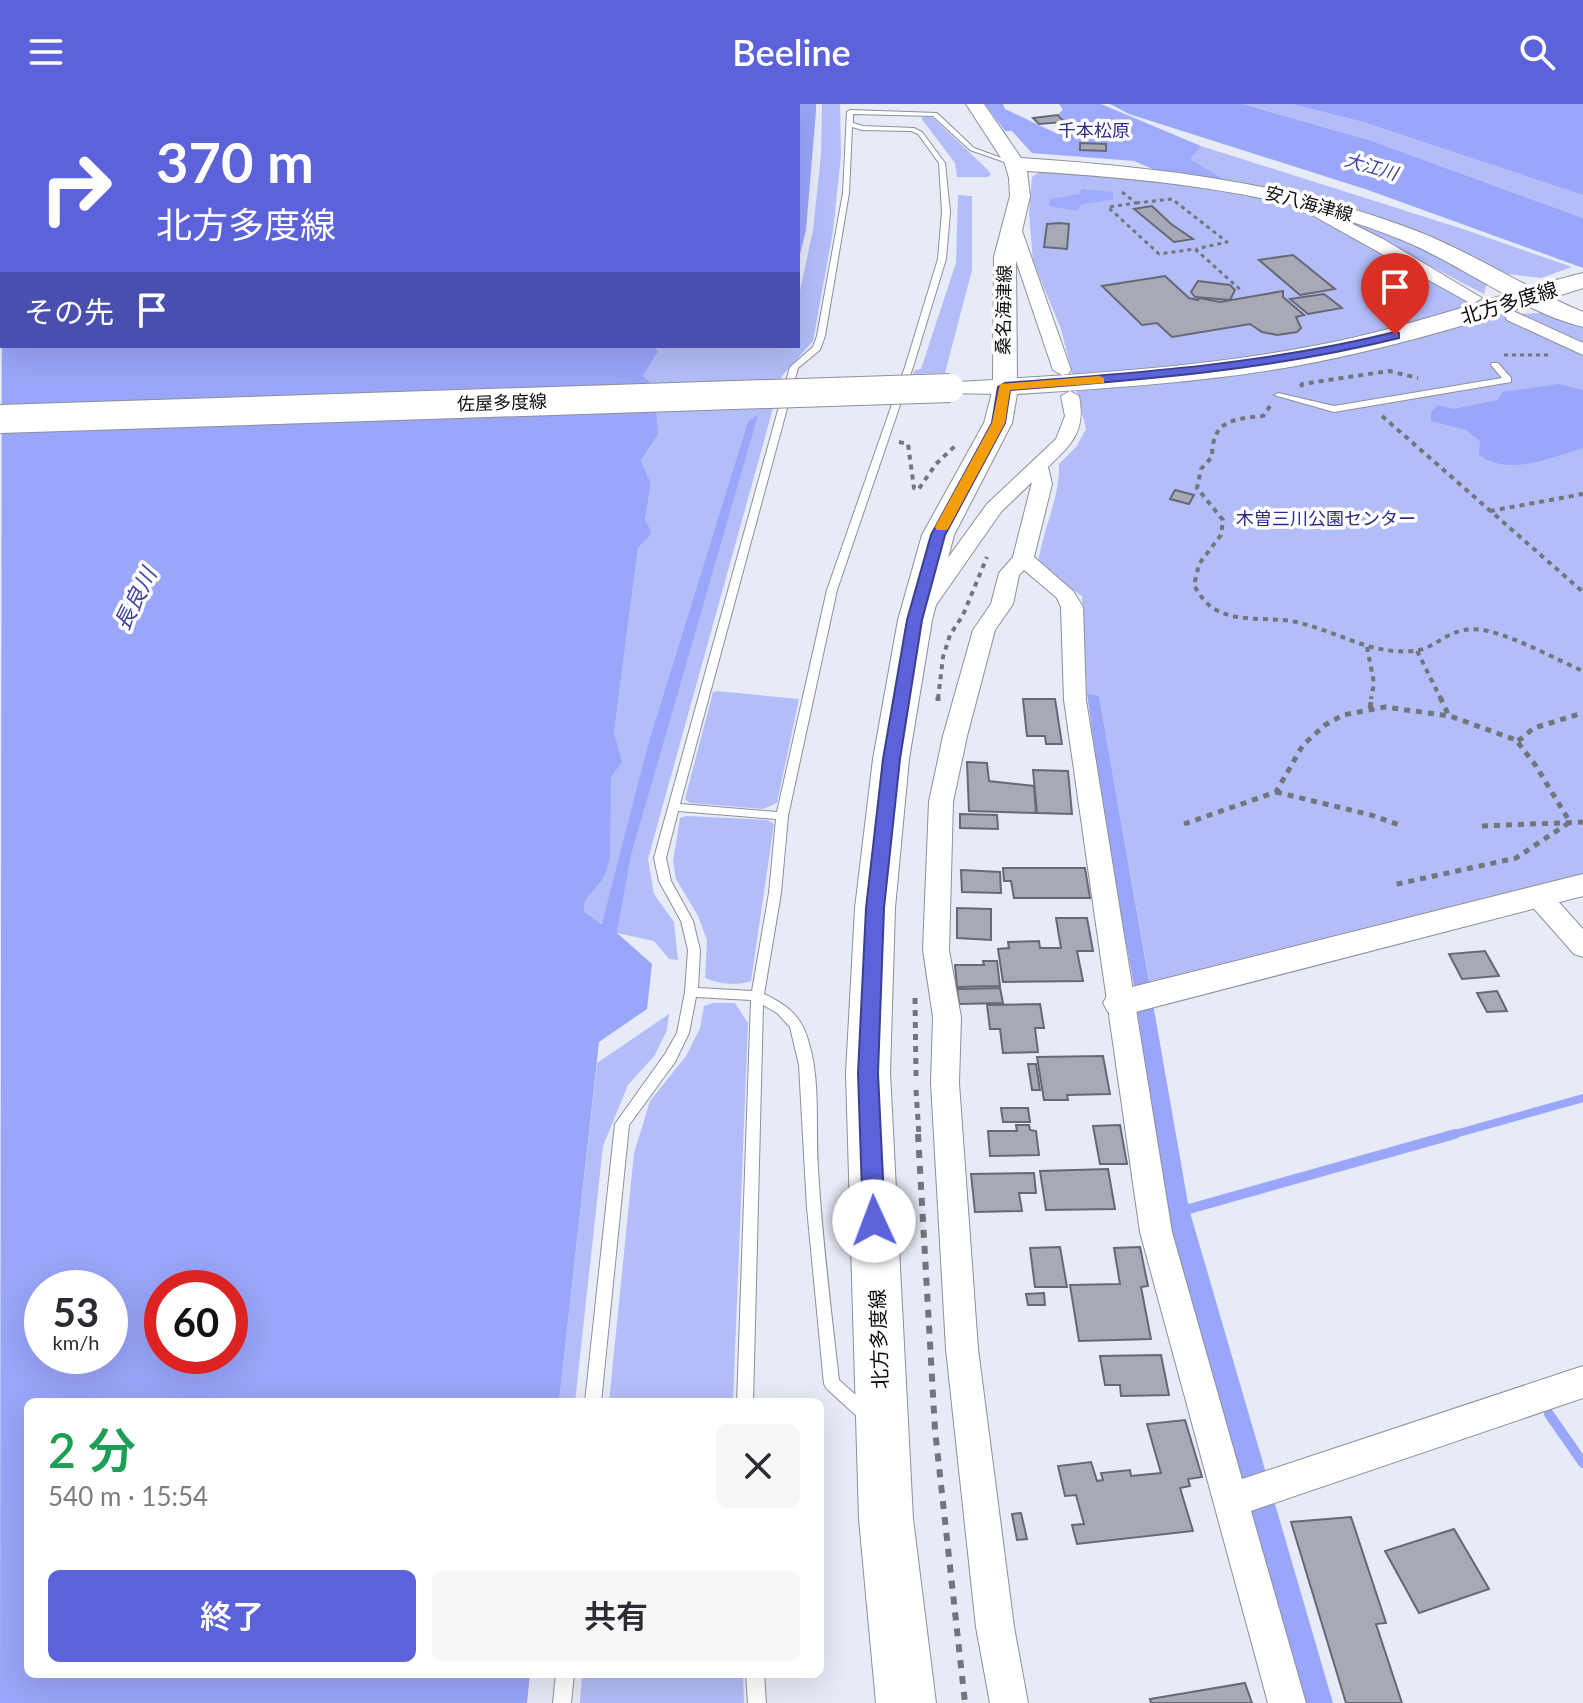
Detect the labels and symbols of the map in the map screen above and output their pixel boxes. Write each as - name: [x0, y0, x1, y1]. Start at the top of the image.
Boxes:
- park label: 千本松原: [1058, 119, 1130, 141]
- water label: 大江川: [1342, 148, 1402, 185]
- street label: 安八海津線: [1263, 181, 1356, 225]
- pin: [1361, 253, 1429, 335]
- street label: 桑名海津線: [991, 265, 1015, 355]
- street label: 北方多度線: [1457, 276, 1560, 328]
- street label: 佐屋多度線: [457, 389, 547, 415]
- park label: 木曽三川公園センター: [1236, 507, 1416, 529]
- water label: 長良川: [108, 561, 162, 634]
- position arrow: [832, 1179, 916, 1263]
- speed limit sign: 60: [144, 1270, 248, 1374]
- street label: 北方多度線: [864, 1289, 892, 1389]

